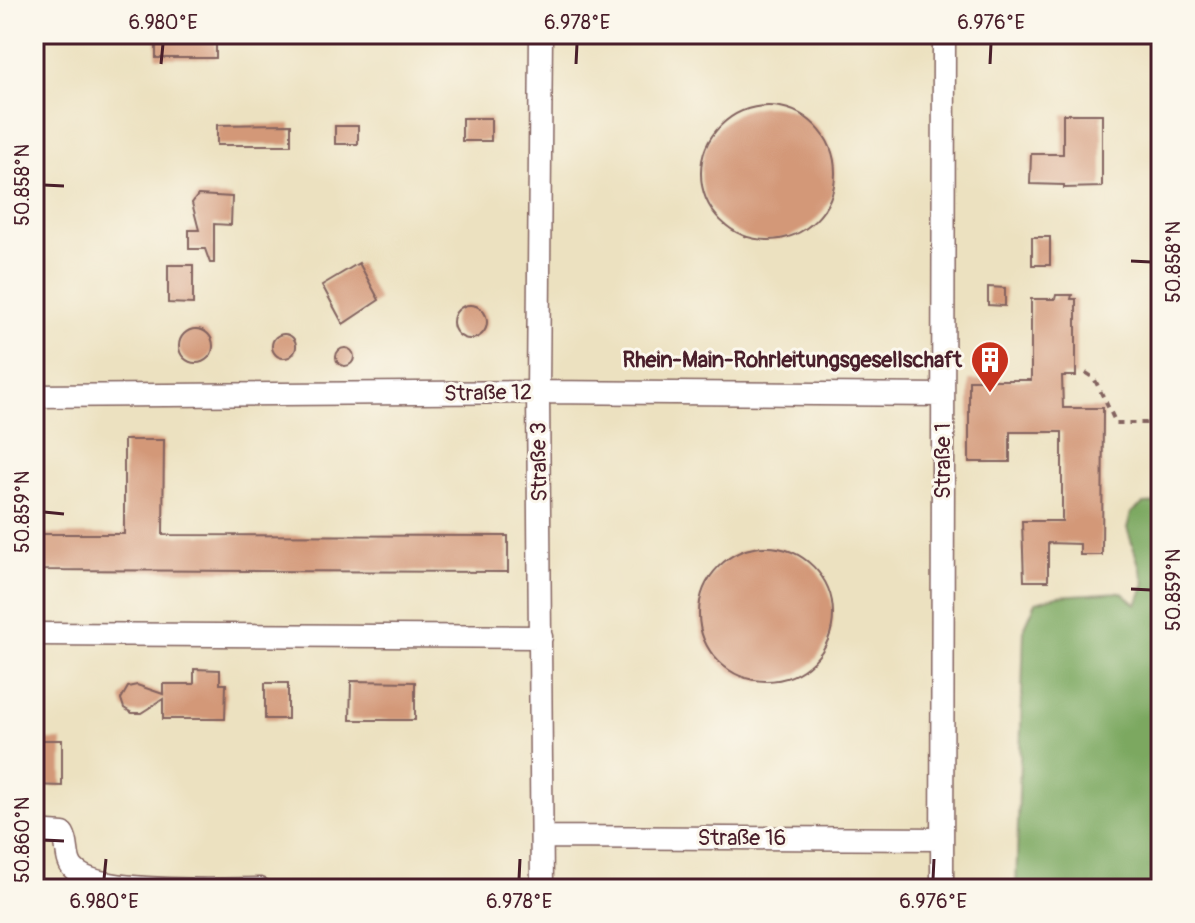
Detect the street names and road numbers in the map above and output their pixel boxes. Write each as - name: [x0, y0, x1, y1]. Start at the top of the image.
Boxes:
- street label: Straße 12: [444, 378, 532, 408]
- street label: Straße 3: [524, 422, 554, 502]
- street label: Straße 1: [929, 423, 957, 499]
- street label: Straße 16: [698, 824, 786, 852]

